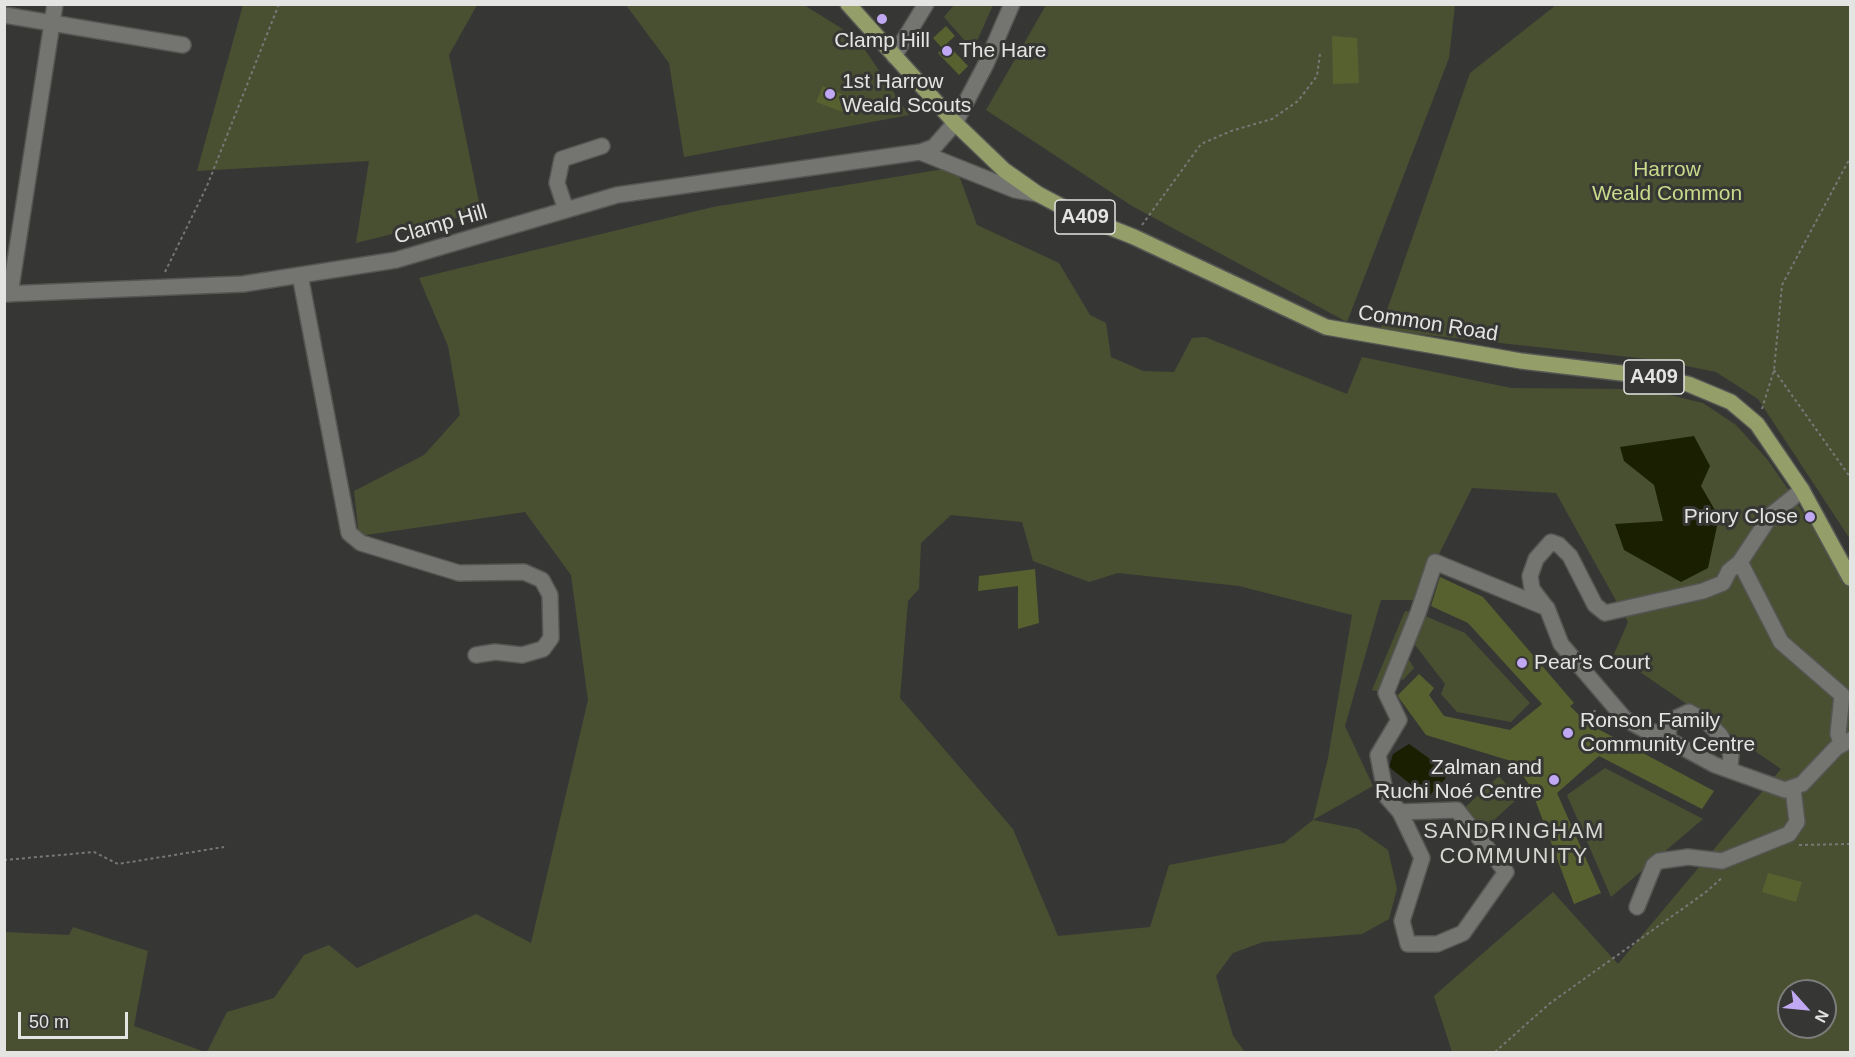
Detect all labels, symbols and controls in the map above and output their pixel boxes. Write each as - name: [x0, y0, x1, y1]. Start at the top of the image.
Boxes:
- marker: Clamp Hill: [875, 12, 889, 26]
- place label: Clamp Hill: [834, 28, 930, 54]
- place label: The Hare: [959, 38, 1047, 64]
- marker: The Hare: [940, 44, 954, 58]
- place label: 1st Harrow Weald Scouts: [842, 69, 971, 119]
- marker: 1st Harrow Weald Scouts: [823, 87, 837, 101]
- park label: Harrow Weald Common: [1592, 157, 1742, 207]
- street label: Clamp Hill: [392, 200, 490, 250]
- road number: A409: [1055, 200, 1115, 234]
- street label: Common Road: [1356, 301, 1500, 347]
- road number: A409: [1624, 360, 1684, 394]
- place label: Priory Close: [1684, 504, 1798, 530]
- marker: Priory Close: [1803, 510, 1817, 524]
- place label: Pear's Court: [1534, 650, 1650, 676]
- marker: Pear's Court: [1515, 656, 1529, 670]
- place label: Ronson Family Community Centre: [1580, 708, 1755, 758]
- marker: Ronson Family Community Centre: [1561, 726, 1575, 740]
- place label: Zalman and Ruchi Noé Centre: [1375, 755, 1542, 805]
- marker: Zalman and Ruchi Noé Centre: [1547, 773, 1561, 787]
- district label: SANDRINGHAM COMMUNITY: [1423, 819, 1605, 870]
- north arrow: [1777, 979, 1837, 1039]
- scale bar: [21, 1000, 130, 1038]
- text: N: [1812, 1007, 1832, 1026]
- text: 50 m: [29, 1012, 69, 1032]

